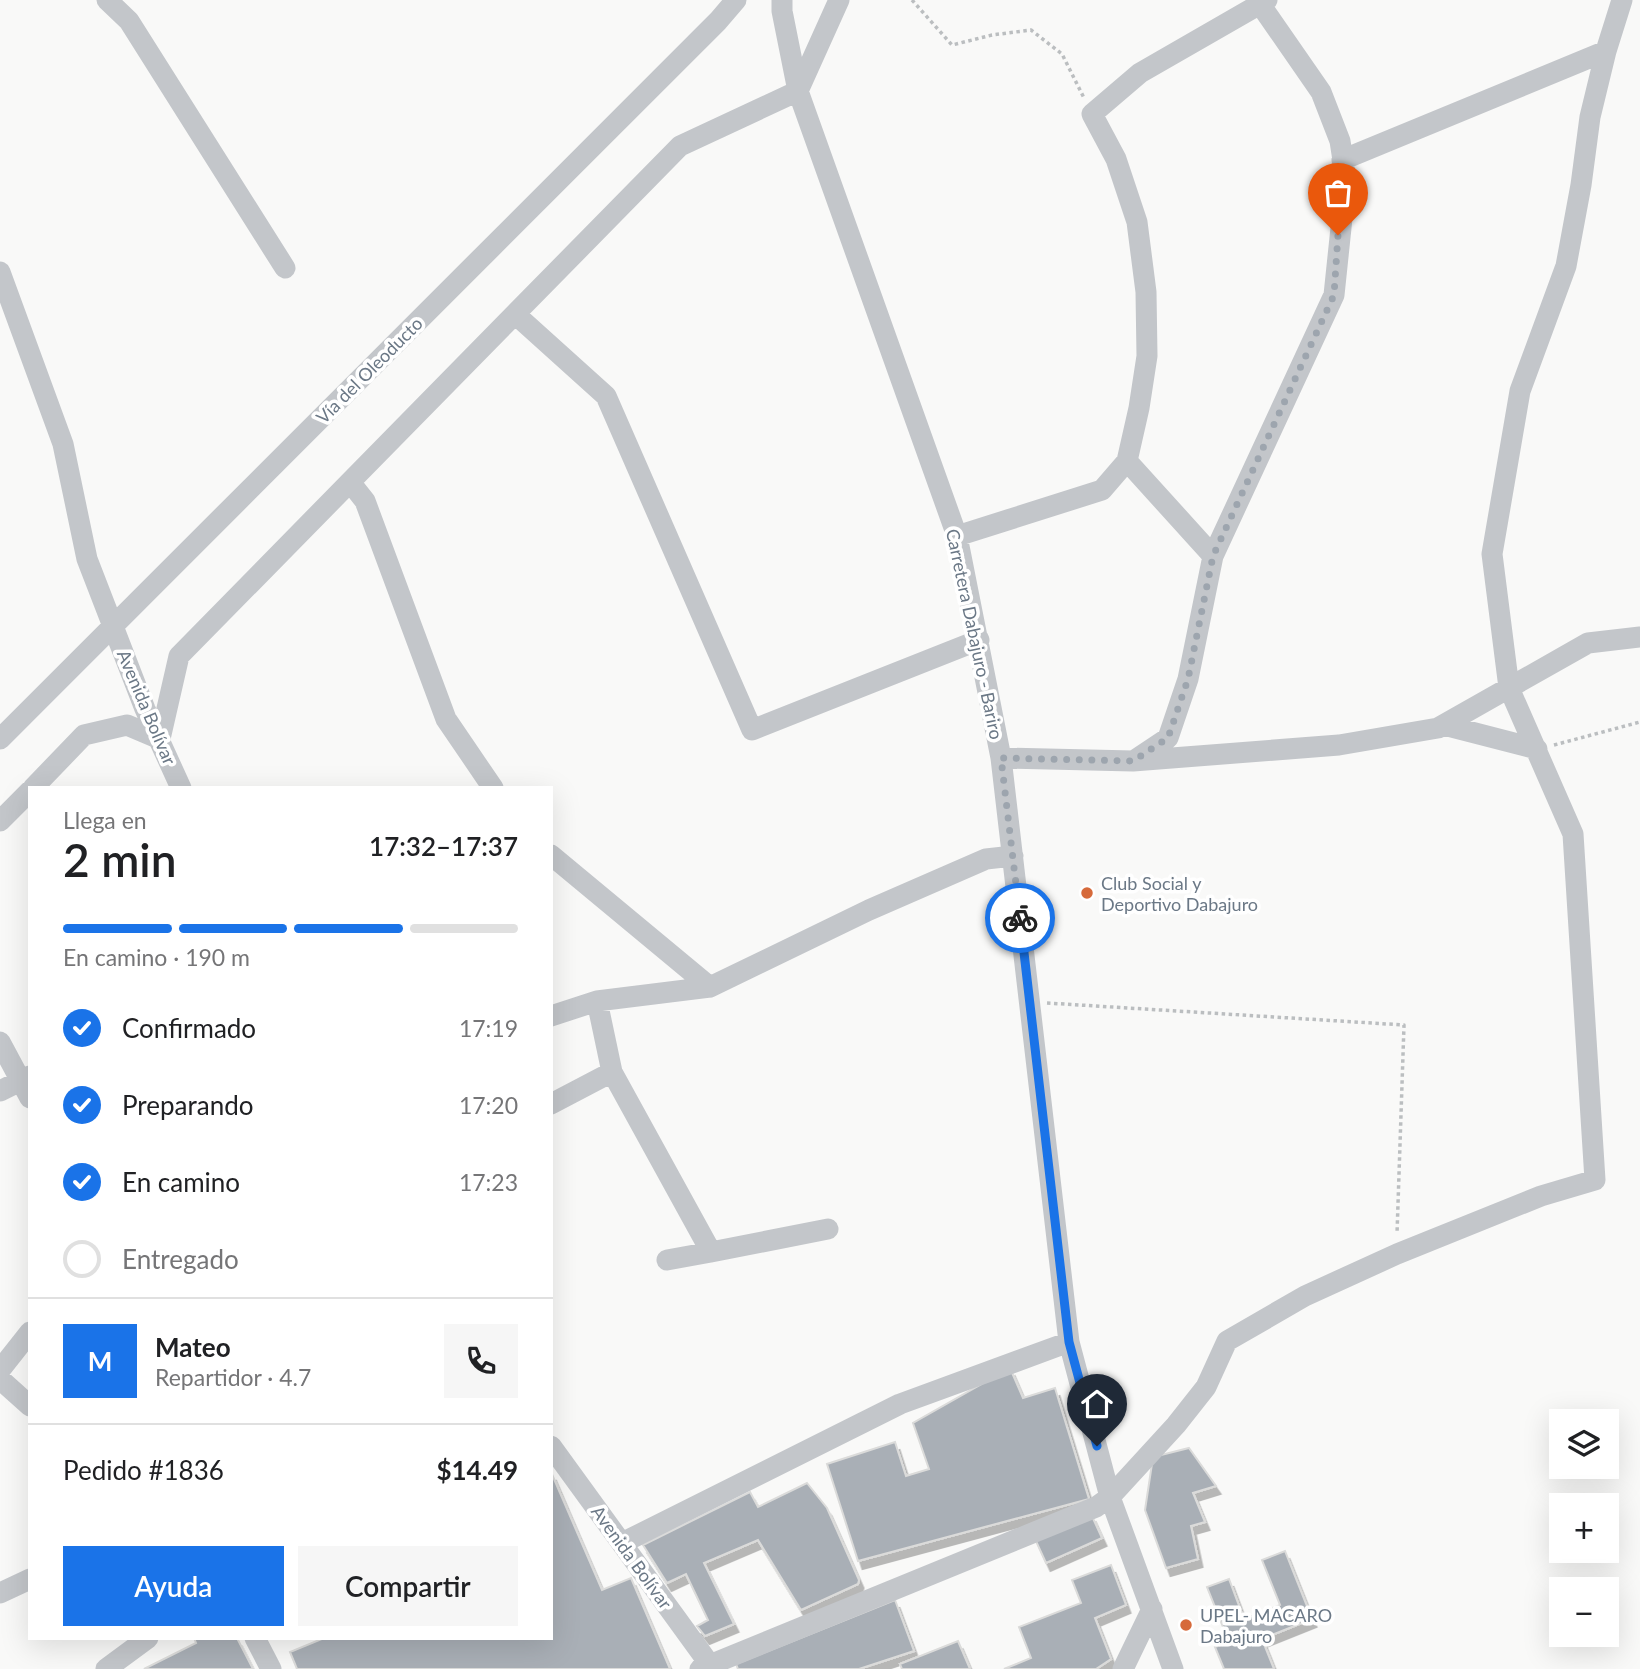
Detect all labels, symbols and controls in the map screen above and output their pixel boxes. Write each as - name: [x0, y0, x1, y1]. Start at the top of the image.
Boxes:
- pin: [1308, 163, 1368, 235]
- icon: bag: [1319, 174, 1357, 212]
- street label: Vía del Oleoducto: [311, 312, 427, 428]
- street label: Carretera Dabajuro - Bariro: [942, 527, 1008, 741]
- street label: Avenida Bolívar: [113, 646, 181, 768]
- text: Llega en: [63, 806, 147, 834]
- text: 17:32–17:37: [369, 830, 518, 862]
- text: 2 min: [63, 832, 177, 887]
- place label: Club Social y Deportivo Dabajuro: [1101, 872, 1258, 915]
- courier: [985, 883, 1055, 953]
- marker: Club Social y Deportivo Dabajuro: [1079, 885, 1095, 901]
- icon: bike: [1001, 899, 1039, 937]
- text: En camino · 190 m: [63, 943, 250, 971]
- icon: check: [63, 1009, 101, 1047]
- text: Confirmado: [122, 1012, 256, 1044]
- text: 17:19: [459, 1014, 518, 1042]
- icon: check: [63, 1086, 101, 1124]
- text: Preparando: [122, 1089, 254, 1121]
- text: 17:20: [459, 1091, 518, 1119]
- icon: check: [63, 1163, 101, 1201]
- text: En camino: [122, 1166, 240, 1198]
- text: 17:23: [459, 1168, 518, 1196]
- text: Entregado: [122, 1243, 239, 1275]
- button: phone: [444, 1324, 518, 1398]
- text: Mateo: [155, 1331, 231, 1363]
- text: M: [88, 1345, 112, 1377]
- text: Repartidor · 4.7: [155, 1363, 311, 1391]
- pin: [1067, 1374, 1127, 1446]
- icon: home: [1078, 1385, 1116, 1423]
- map controls: [1549, 1409, 1619, 1647]
- button: layers: [1549, 1409, 1619, 1479]
- text: Pedido #1836: [63, 1454, 224, 1486]
- text: $14.49: [436, 1454, 518, 1486]
- button: +: [1549, 1493, 1619, 1563]
- street label: Avenida Bolívar: [587, 1501, 677, 1614]
- button: Ayuda: [63, 1546, 284, 1626]
- button: Compartir: [298, 1546, 518, 1626]
- button: −: [1549, 1577, 1619, 1647]
- place label: UPEL- MACARO Dabajuro: [1200, 1604, 1332, 1647]
- marker: UPEL- MACARO Dabajuro: [1178, 1617, 1194, 1633]

